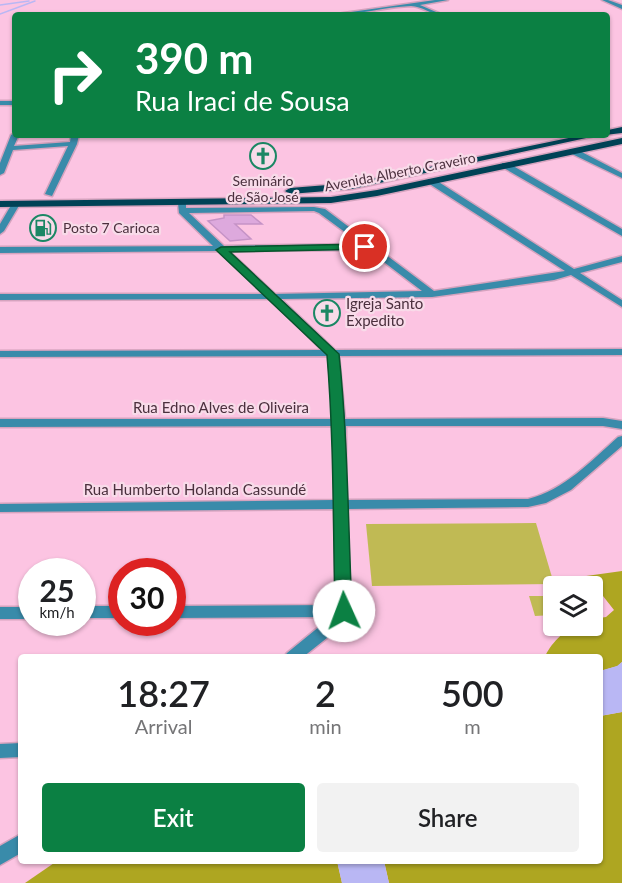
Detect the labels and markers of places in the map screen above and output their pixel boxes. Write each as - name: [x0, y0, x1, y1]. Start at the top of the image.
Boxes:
- church icon: Seminário de São José: [248, 141, 278, 171]
- place label: Seminário de São José: [227, 172, 299, 205]
- fuel station icon: Posto 7 Carioca: [28, 213, 58, 243]
- place label: Posto 7 Carioca: [63, 219, 160, 236]
- pin: [339, 221, 390, 272]
- place label: Igreja Santo Expedito: [346, 294, 423, 329]
- church icon: Igreja Santo Expedito: [312, 298, 342, 328]

